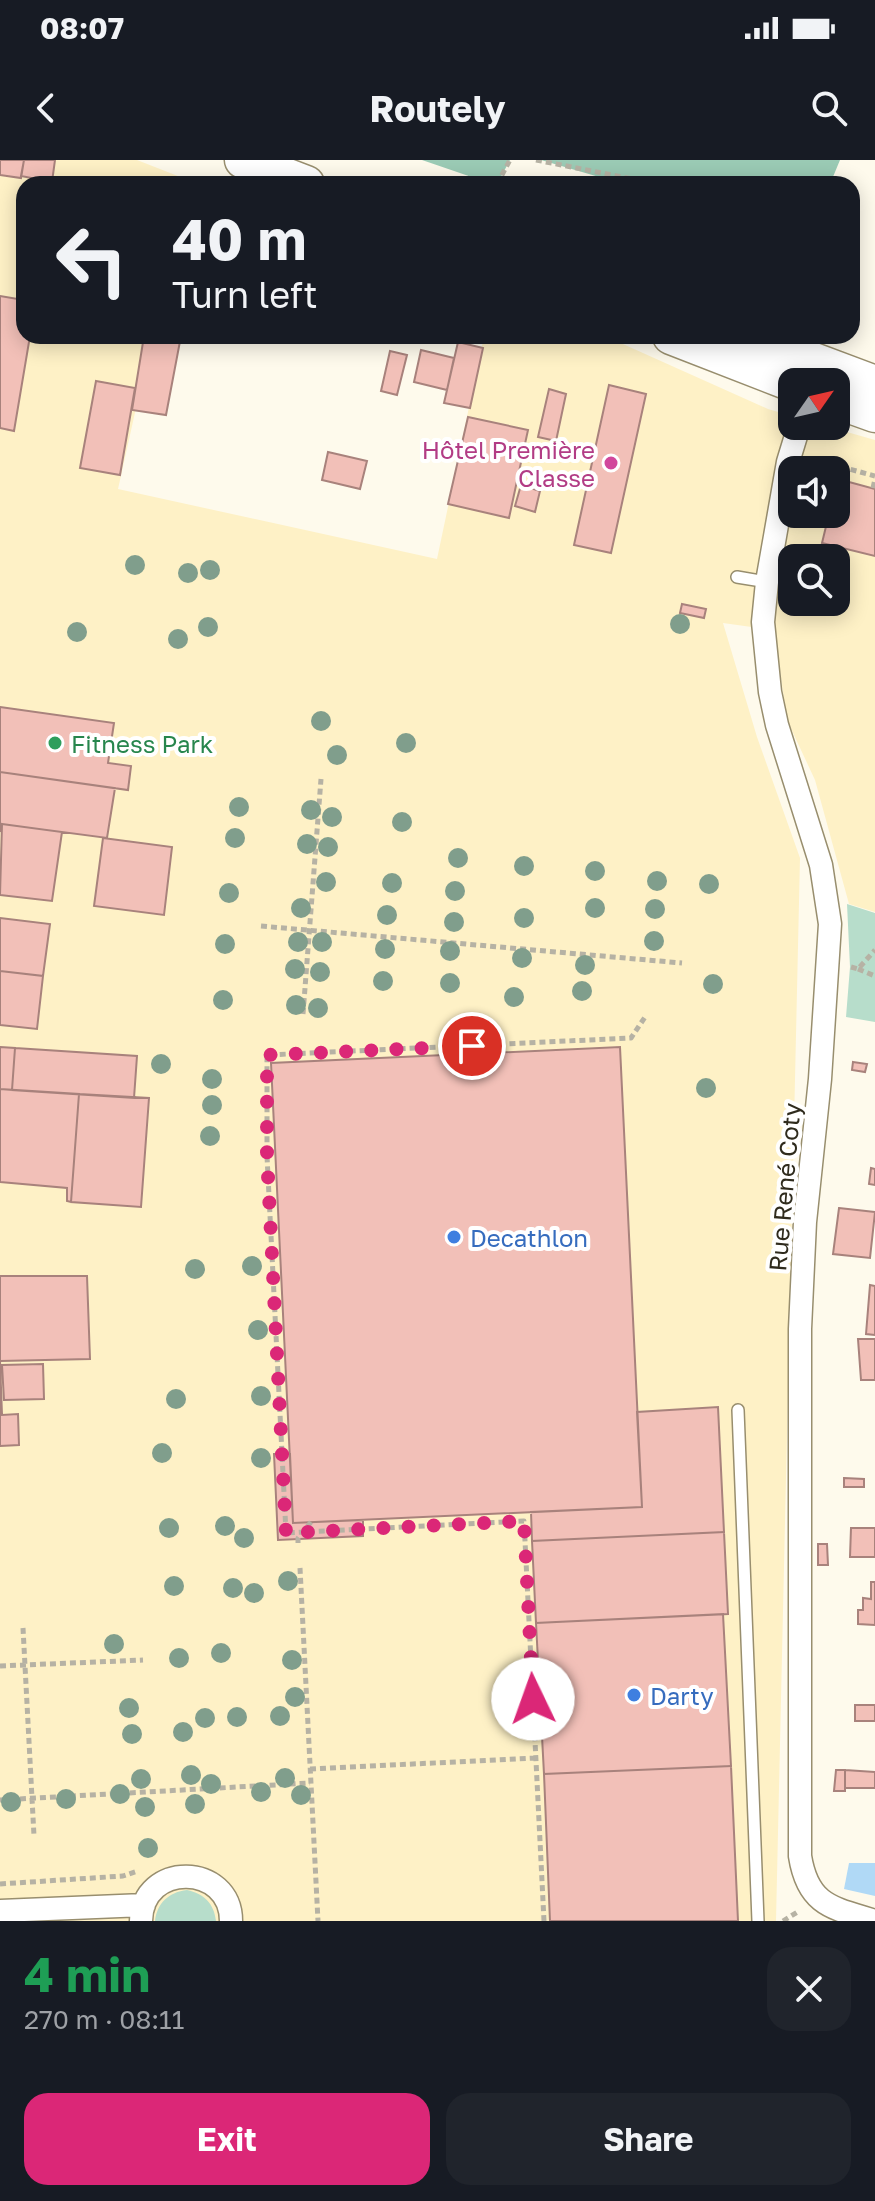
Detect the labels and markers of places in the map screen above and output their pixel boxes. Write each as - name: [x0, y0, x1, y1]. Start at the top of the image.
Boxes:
- place label: Hôtel Première Classe: [422, 435, 595, 492]
- marker: Hôtel Première Classe: [602, 454, 620, 472]
- place label: Fitness Park: [71, 729, 213, 758]
- marker: Fitness Park: [46, 734, 64, 752]
- pin: [438, 1012, 506, 1080]
- place label: Decathlon: [470, 1223, 588, 1252]
- marker: Decathlon: [445, 1228, 463, 1246]
- place label: Darty: [650, 1681, 714, 1710]
- marker: Darty: [625, 1686, 643, 1704]

